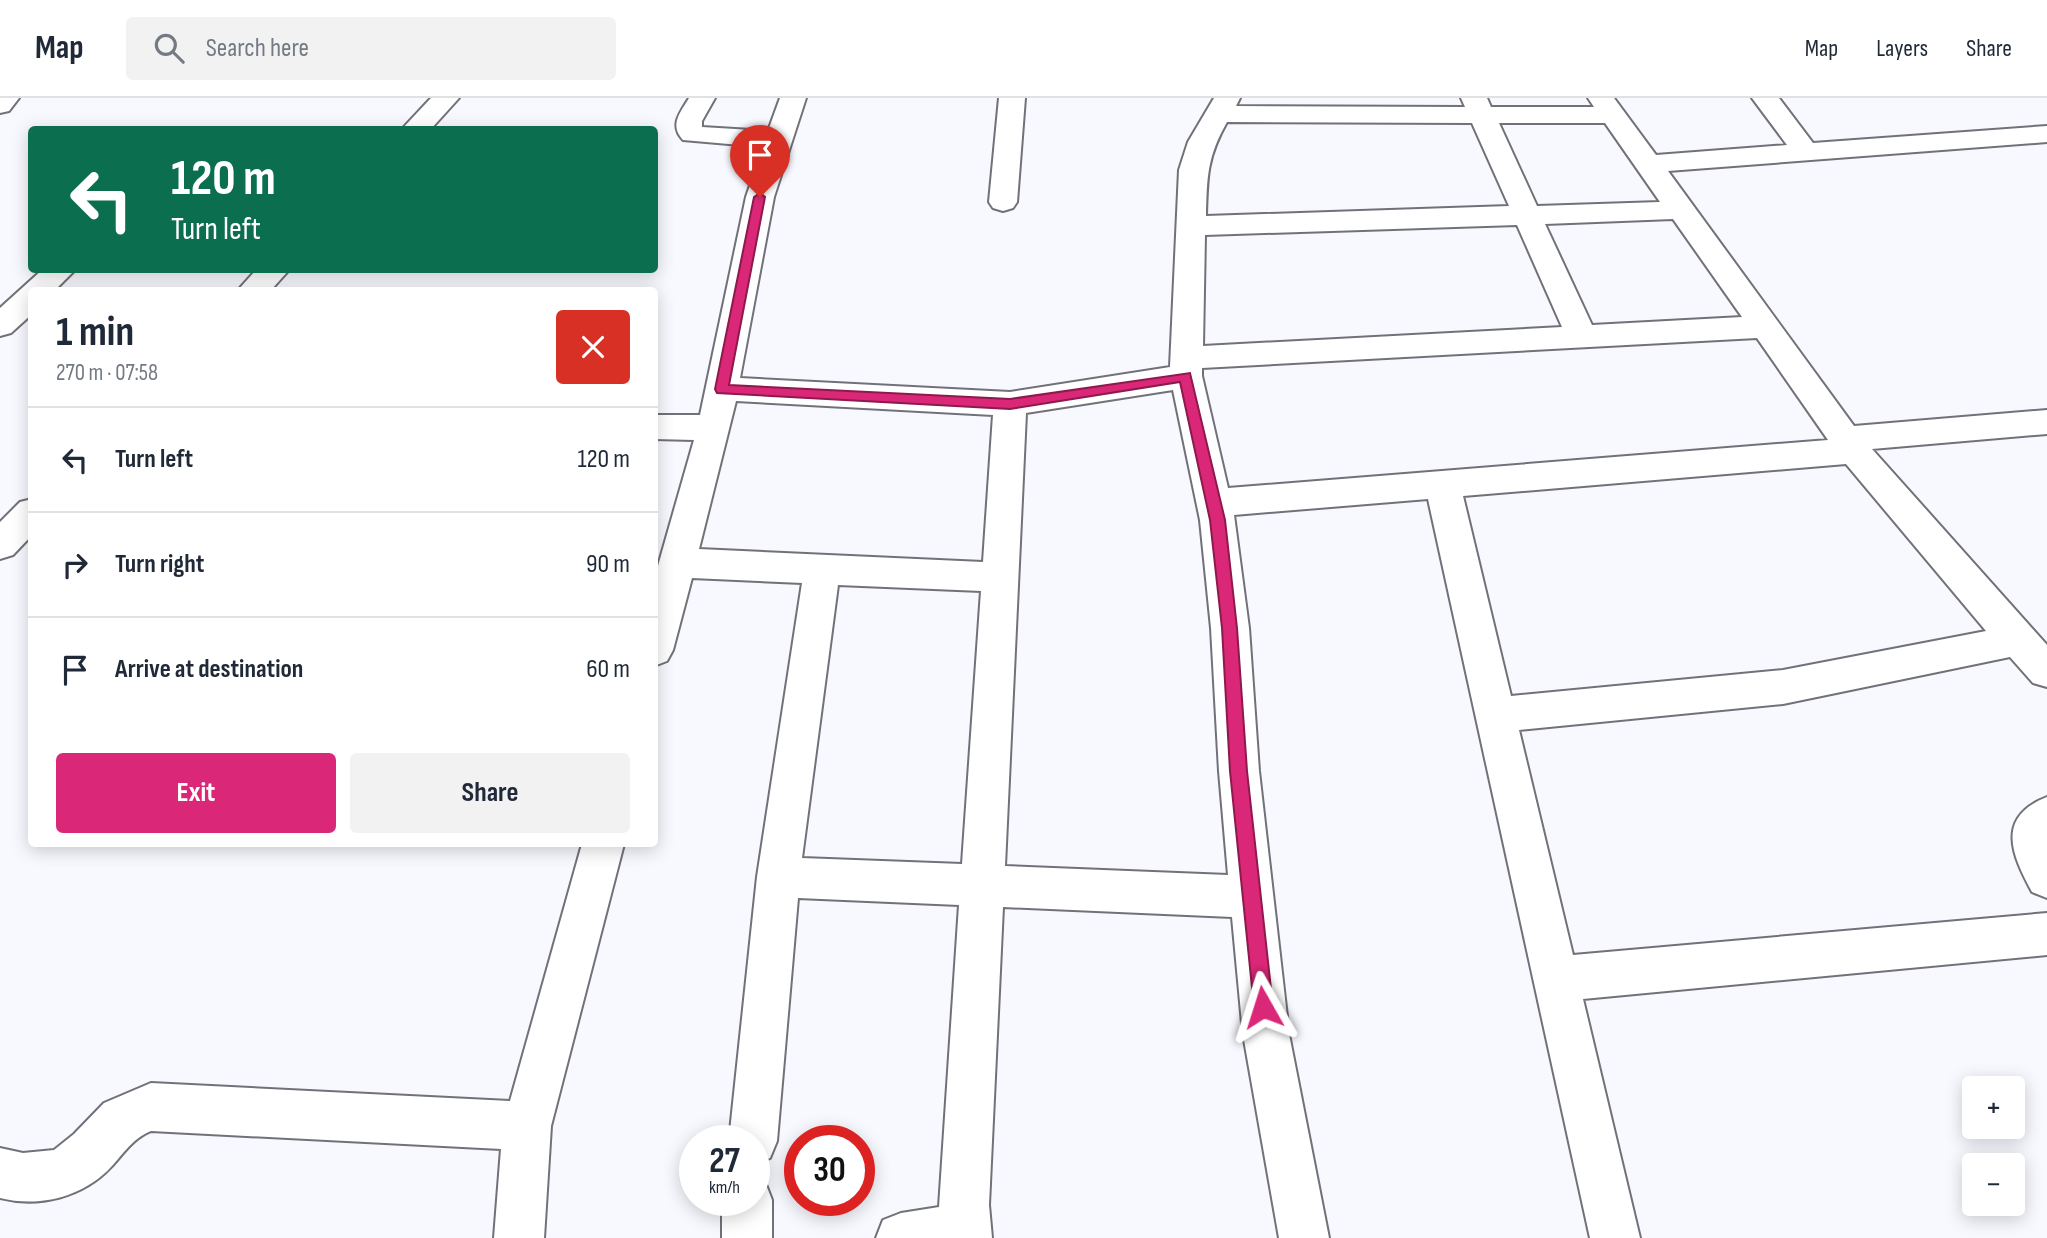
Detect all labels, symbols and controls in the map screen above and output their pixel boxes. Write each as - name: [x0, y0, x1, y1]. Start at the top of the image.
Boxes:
- search box: [126, 17, 616, 80]
- text: Map: [35, 28, 84, 68]
- icon: search: [150, 29, 188, 67]
- text: Search here: [206, 33, 309, 64]
- text: Map: [1805, 34, 1838, 63]
- text: Layers: [1876, 34, 1928, 63]
- text: Share: [1966, 34, 2012, 63]
- pin: [730, 125, 790, 197]
- icon: arrive: [741, 136, 779, 174]
- text: 120 m: [171, 150, 276, 209]
- icon: left: [56, 154, 147, 245]
- text: Turn left: [171, 210, 261, 249]
- text: 1 min: [56, 307, 134, 358]
- button: close: [556, 310, 630, 384]
- text: 270 m · 07:58: [56, 359, 158, 387]
- icon: left: [56, 441, 94, 479]
- text: Turn left: [115, 444, 193, 475]
- text: 120 m: [577, 444, 630, 475]
- icon: right: [56, 546, 94, 584]
- text: Turn right: [115, 549, 204, 580]
- text: 90 m: [586, 549, 630, 580]
- icon: arrive: [56, 651, 94, 689]
- text: Arrive at destination: [115, 654, 303, 685]
- text: 60 m: [586, 654, 630, 685]
- button: Exit: [56, 753, 336, 833]
- button: Share: [350, 753, 630, 833]
- position arrow: [1226, 970, 1300, 1044]
- map controls: [1962, 1076, 2025, 1216]
- button: +: [1962, 1076, 2025, 1139]
- speed limit sign: 30: [784, 1125, 875, 1216]
- text: 27: [709, 1140, 740, 1183]
- button: −: [1962, 1153, 2025, 1216]
- text: km/h: [709, 1177, 740, 1198]

